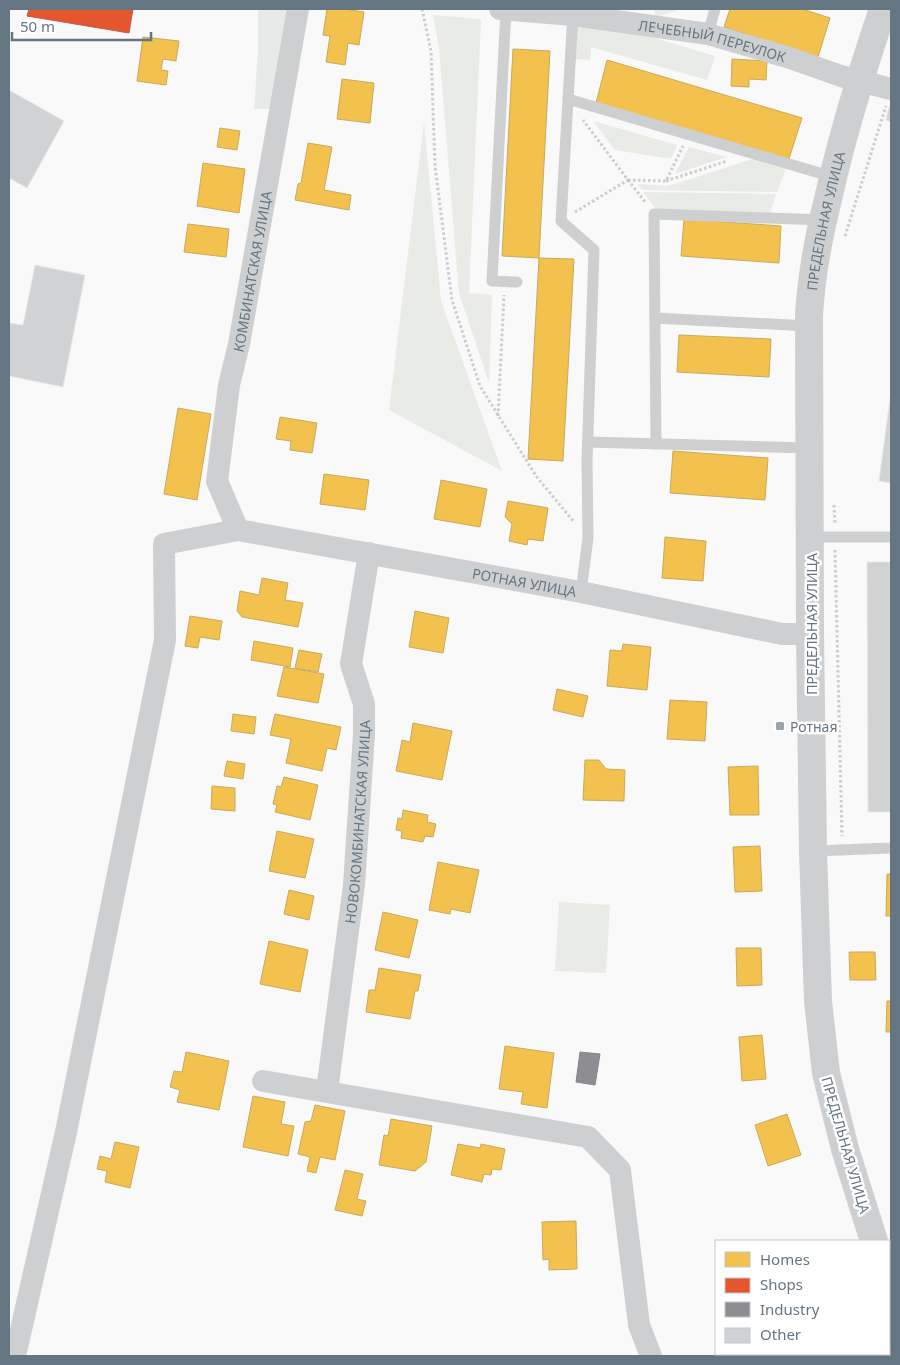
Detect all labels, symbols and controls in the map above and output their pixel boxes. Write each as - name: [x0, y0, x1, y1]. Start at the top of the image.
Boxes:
- scale bar: [12, 10, 151, 42]
- street label: ЛЕЧЕБНЫЙ ПЕРЕУЛОК: [637, 15, 789, 66]
- text: 50 m: [20, 16, 55, 36]
- street label: ПРЕДЕЛЬНАЯ УЛИЦА: [802, 149, 849, 291]
- street label: КОМБИНАТСКАЯ УЛИЦА: [228, 189, 275, 354]
- street label: ПРЕДЕЛЬНАЯ УЛИЦА: [802, 553, 821, 695]
- street label: РОТНАЯ УЛИЦА: [471, 563, 578, 601]
- place label: Ротная: [790, 717, 837, 736]
- street label: НОВОКОМБИНАТСКАЯ УЛИЦА: [340, 720, 374, 925]
- marker: Ротная: [774, 720, 786, 732]
- street label: ПРЕДЕЛЬНАЯ УЛИЦА: [817, 1074, 875, 1216]
- legend: [715, 1240, 890, 1355]
- text: Homes: [760, 1249, 810, 1269]
- text: Shops: [760, 1274, 803, 1294]
- text: Industry: [760, 1299, 820, 1319]
- text: Other: [760, 1324, 801, 1344]

